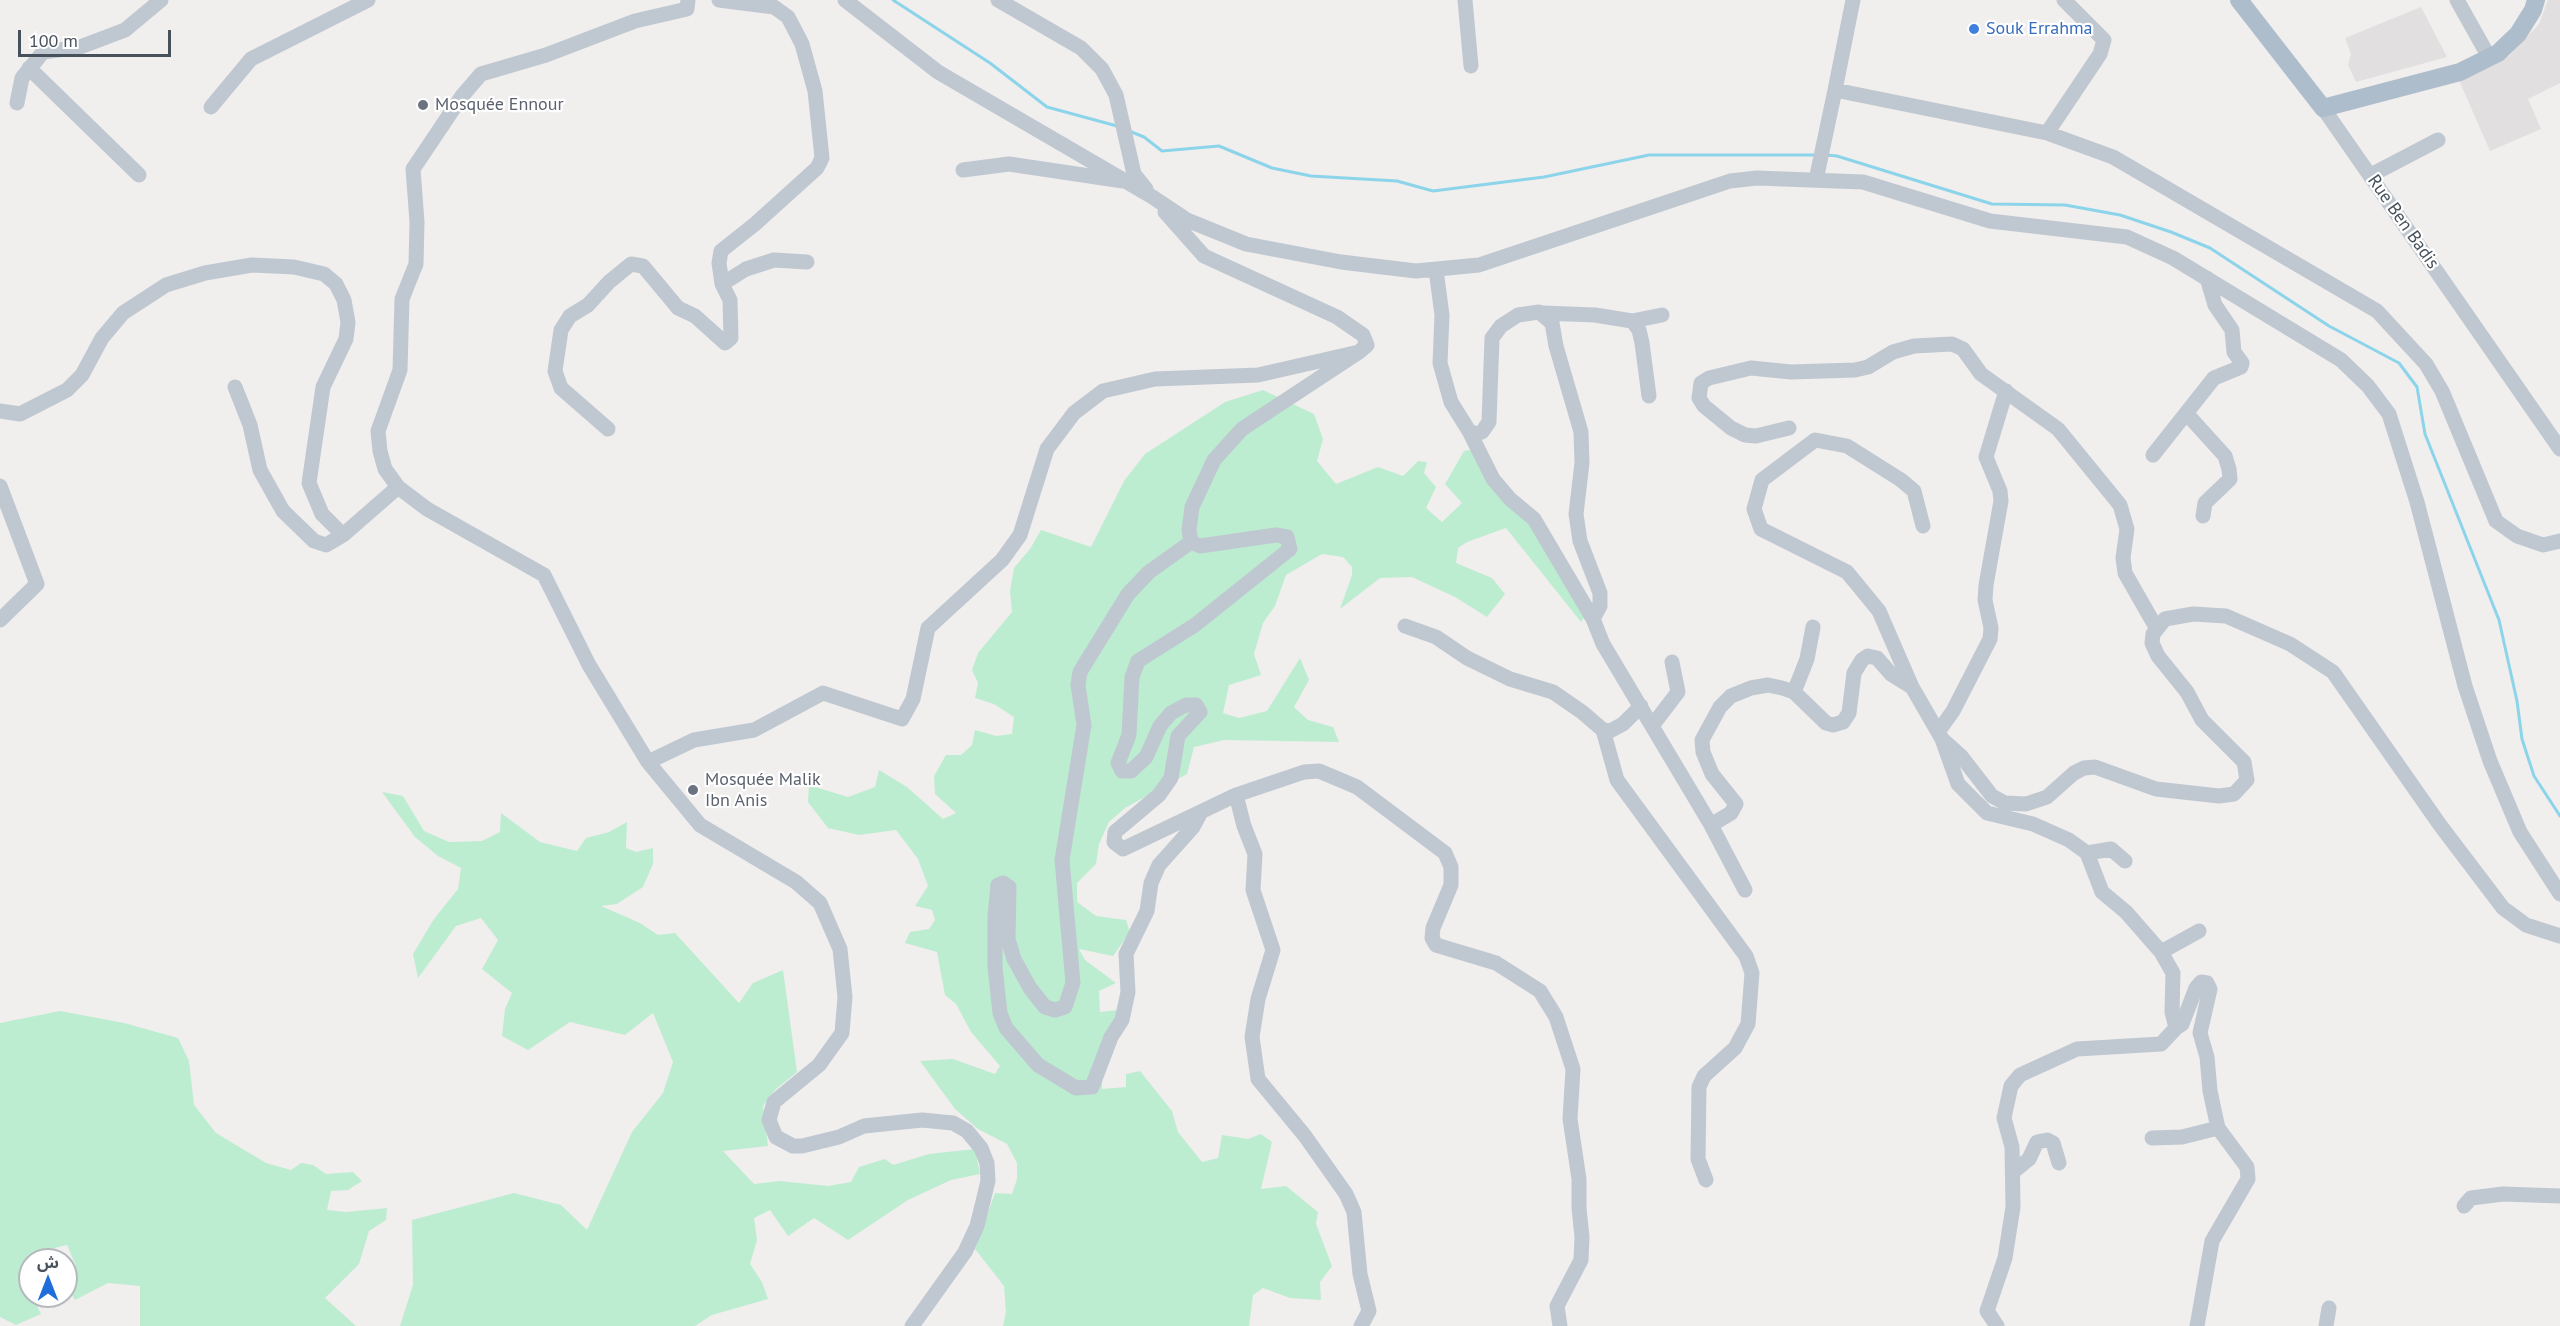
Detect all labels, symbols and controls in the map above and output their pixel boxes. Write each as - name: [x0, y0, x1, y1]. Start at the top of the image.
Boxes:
- scale bar: [21, 18, 174, 56]
- place label: Souk Errahma: [1986, 18, 2093, 40]
- marker: Souk Errahma: [1967, 22, 1981, 36]
- text: 100 m: [29, 29, 78, 52]
- place label: Mosquée Ennour: [435, 94, 564, 116]
- marker: Mosquée Ennour: [416, 98, 430, 112]
- street label: Rue Ben Badis: [2363, 171, 2443, 273]
- place label: Mosquée Malik Ibn Anis: [705, 769, 821, 812]
- marker: Mosquée Malik Ibn Anis: [686, 783, 700, 797]
- north arrow: [18, 1248, 78, 1308]
- text: ش: [37, 1252, 59, 1272]

